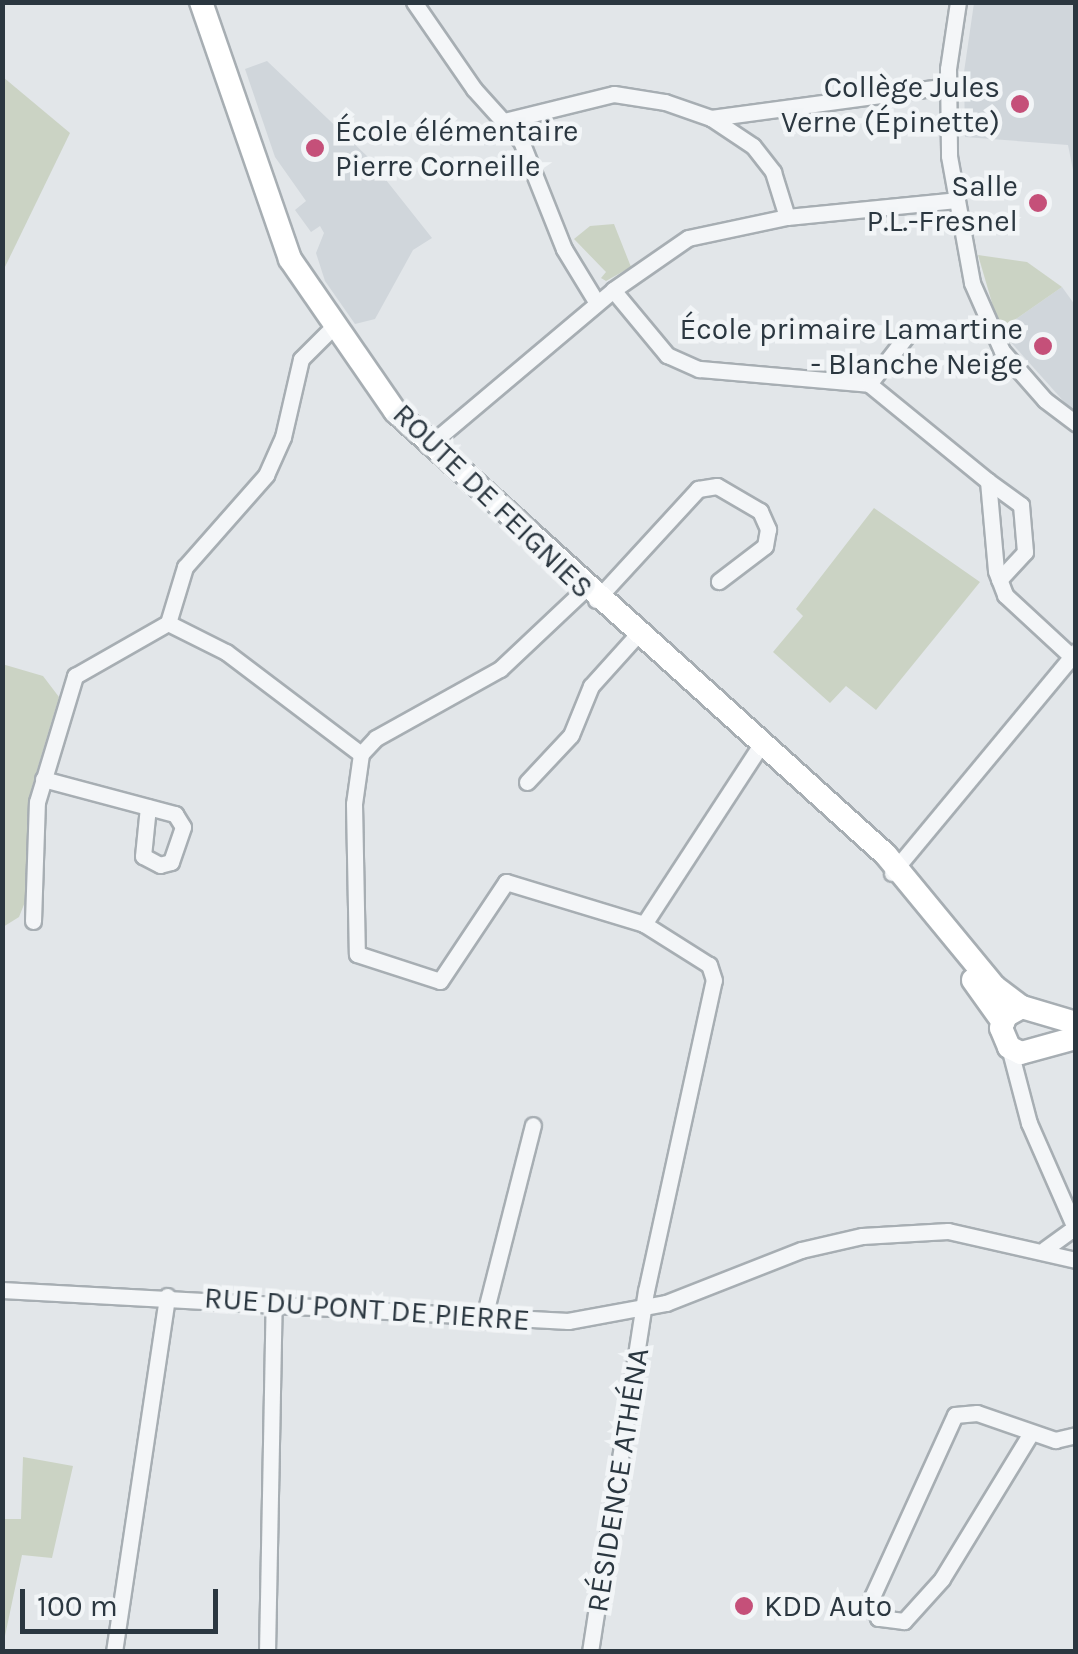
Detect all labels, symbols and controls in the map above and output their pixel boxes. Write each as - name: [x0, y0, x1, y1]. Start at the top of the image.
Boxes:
- place label: Collège Jules Verne (Épinette): [781, 69, 1000, 140]
- marker: Collège Jules Verne (Épinette): [1009, 93, 1031, 115]
- place label: École élémentaire Pierre Corneille: [335, 113, 578, 184]
- marker: École élémentaire Pierre Corneille: [304, 137, 326, 159]
- place label: Salle P.L.-Fresnel: [867, 168, 1018, 238]
- marker: Salle P.L.-Fresnel: [1027, 192, 1049, 214]
- place label: École primaire Lamartine - Blanche Neige: [679, 311, 1023, 382]
- marker: École primaire Lamartine - Blanche Neige: [1032, 335, 1054, 357]
- street label: ROUTE DE FEIGNIES: [385, 396, 601, 606]
- street label: RUE DU PONT DE PIERRE: [203, 1280, 531, 1338]
- street label: RÉSIDENCE ATHÉNA: [579, 1345, 657, 1615]
- scale bar: [25, 1569, 222, 1631]
- text: 100 m: [37, 1588, 118, 1624]
- place label: KDD Auto: [764, 1588, 892, 1624]
- marker: KDD Auto: [733, 1595, 755, 1617]

